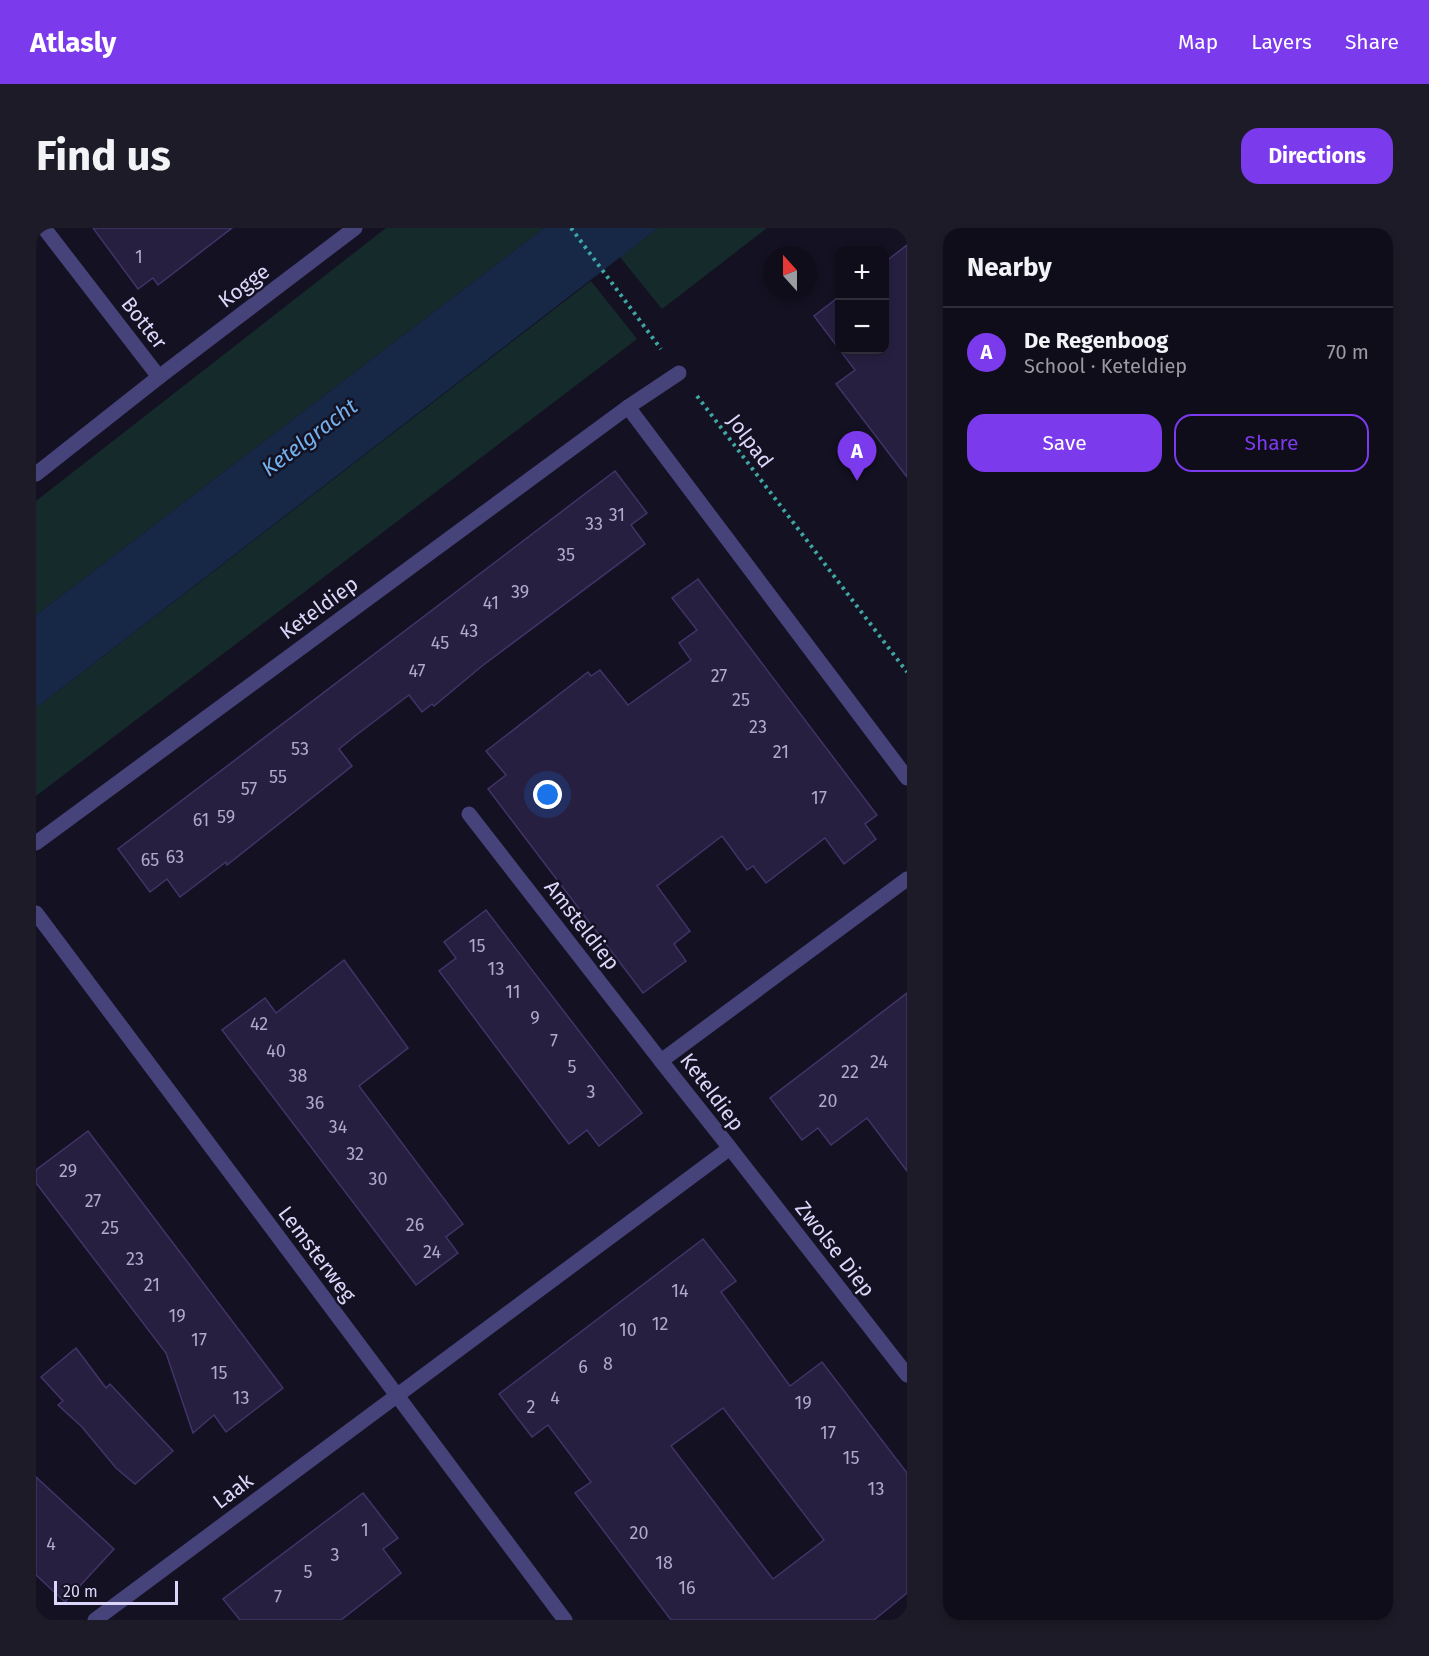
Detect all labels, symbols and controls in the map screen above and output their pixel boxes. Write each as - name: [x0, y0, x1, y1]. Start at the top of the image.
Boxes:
- text: Atlasly: [30, 26, 116, 59]
- text: Map: [1178, 29, 1218, 55]
- text: Layers: [1251, 29, 1312, 55]
- text: Share: [1345, 29, 1399, 55]
- button: Directions: [1241, 128, 1393, 184]
- text: Find us: [36, 131, 171, 181]
- house number: 1: [135, 246, 143, 268]
- north arrow: [763, 246, 817, 300]
- map controls: [835, 246, 889, 354]
- button: +: [835, 246, 889, 300]
- text: Nearby: [967, 252, 1052, 283]
- street label: Kogge: [213, 258, 275, 314]
- street label: Botter: [115, 292, 173, 354]
- button: −: [835, 300, 889, 354]
- text: De Regenboog: [1024, 327, 1169, 354]
- text: A: [981, 340, 992, 364]
- text: 70 m: [1327, 340, 1369, 364]
- text: School · Keteldiep: [1024, 354, 1187, 378]
- water label: Ketelgracht: [256, 393, 363, 482]
- street label: Jolpad: [721, 409, 779, 473]
- button: Save: [967, 414, 1162, 472]
- button: Share: [1174, 414, 1369, 472]
- pin: A: [838, 432, 876, 481]
- house number: 31: [609, 504, 625, 526]
- house number: 33: [585, 513, 603, 535]
- house number: 35: [557, 544, 575, 566]
- street label: Keteldiep: [275, 571, 363, 645]
- house number: 39: [511, 581, 529, 603]
- house number: 41: [483, 592, 499, 614]
- house number: 43: [460, 620, 478, 642]
- house number: 45: [431, 632, 449, 654]
- house number: 47: [408, 660, 426, 682]
- house number: 27: [711, 665, 727, 687]
- house number: 25: [732, 689, 750, 711]
- house number: 23: [749, 716, 767, 738]
- house number: 53: [291, 738, 309, 760]
- house number: 21: [773, 741, 789, 763]
- house number: 55: [269, 766, 287, 788]
- house number: 57: [241, 778, 257, 800]
- your location: [533, 780, 562, 809]
- house number: 17: [811, 787, 827, 809]
- house number: 59: [217, 806, 235, 828]
- house number: 61: [193, 809, 209, 831]
- house number: 63: [166, 846, 184, 868]
- house number: 65: [141, 849, 159, 871]
- street label: Amsteldiep: [539, 875, 625, 975]
- house number: 15: [469, 935, 485, 957]
- house number: 13: [488, 958, 504, 980]
- house number: 11: [505, 981, 521, 1003]
- house number: 9: [530, 1007, 540, 1029]
- house number: 42: [250, 1013, 268, 1035]
- house number: 7: [550, 1030, 558, 1052]
- house number: 40: [266, 1040, 286, 1062]
- street label: Keteldiep: [674, 1048, 750, 1136]
- house number: 24: [870, 1051, 888, 1073]
- house number: 5: [567, 1056, 577, 1078]
- house number: 22: [841, 1061, 859, 1083]
- house number: 38: [289, 1065, 308, 1087]
- house number: 3: [587, 1081, 595, 1103]
- house number: 20: [819, 1090, 837, 1112]
- house number: 36: [306, 1092, 324, 1114]
- house number: 34: [329, 1116, 348, 1138]
- house number: 32: [346, 1143, 364, 1165]
- house number: 29: [59, 1160, 77, 1182]
- house number: 30: [368, 1168, 388, 1190]
- house number: 27: [85, 1190, 101, 1212]
- street label: Zwolse Diep: [790, 1196, 880, 1302]
- street label: Lemsterweg: [272, 1201, 362, 1307]
- house number: 26: [406, 1214, 424, 1236]
- house number: 25: [101, 1217, 119, 1239]
- house number: 24: [423, 1241, 441, 1263]
- house number: 23: [126, 1248, 144, 1270]
- house number: 21: [144, 1274, 160, 1296]
- house number: 14: [671, 1280, 689, 1302]
- house number: 19: [168, 1305, 186, 1327]
- house number: 12: [652, 1313, 668, 1335]
- house number: 10: [619, 1319, 637, 1341]
- house number: 17: [191, 1329, 207, 1351]
- house number: 8: [603, 1353, 613, 1375]
- house number: 6: [578, 1356, 588, 1378]
- house number: 15: [211, 1362, 227, 1384]
- house number: 13: [233, 1387, 249, 1409]
- house number: 4: [550, 1387, 560, 1409]
- house number: 19: [794, 1392, 812, 1414]
- house number: 2: [527, 1396, 536, 1418]
- house number: 17: [820, 1422, 836, 1444]
- house number: 15: [843, 1447, 859, 1469]
- street label: Laak: [208, 1467, 258, 1515]
- house number: 13: [868, 1478, 884, 1500]
- house number: 1: [361, 1519, 369, 1541]
- house number: 20: [630, 1522, 648, 1544]
- house number: 4: [46, 1533, 56, 1555]
- house number: 3: [331, 1544, 339, 1566]
- house number: 18: [655, 1552, 673, 1574]
- house number: 5: [303, 1561, 313, 1583]
- house number: 16: [678, 1577, 696, 1599]
- scale bar: [54, 1578, 178, 1606]
- text: 20 m: [63, 1582, 98, 1601]
- house number: 7: [274, 1586, 282, 1608]

